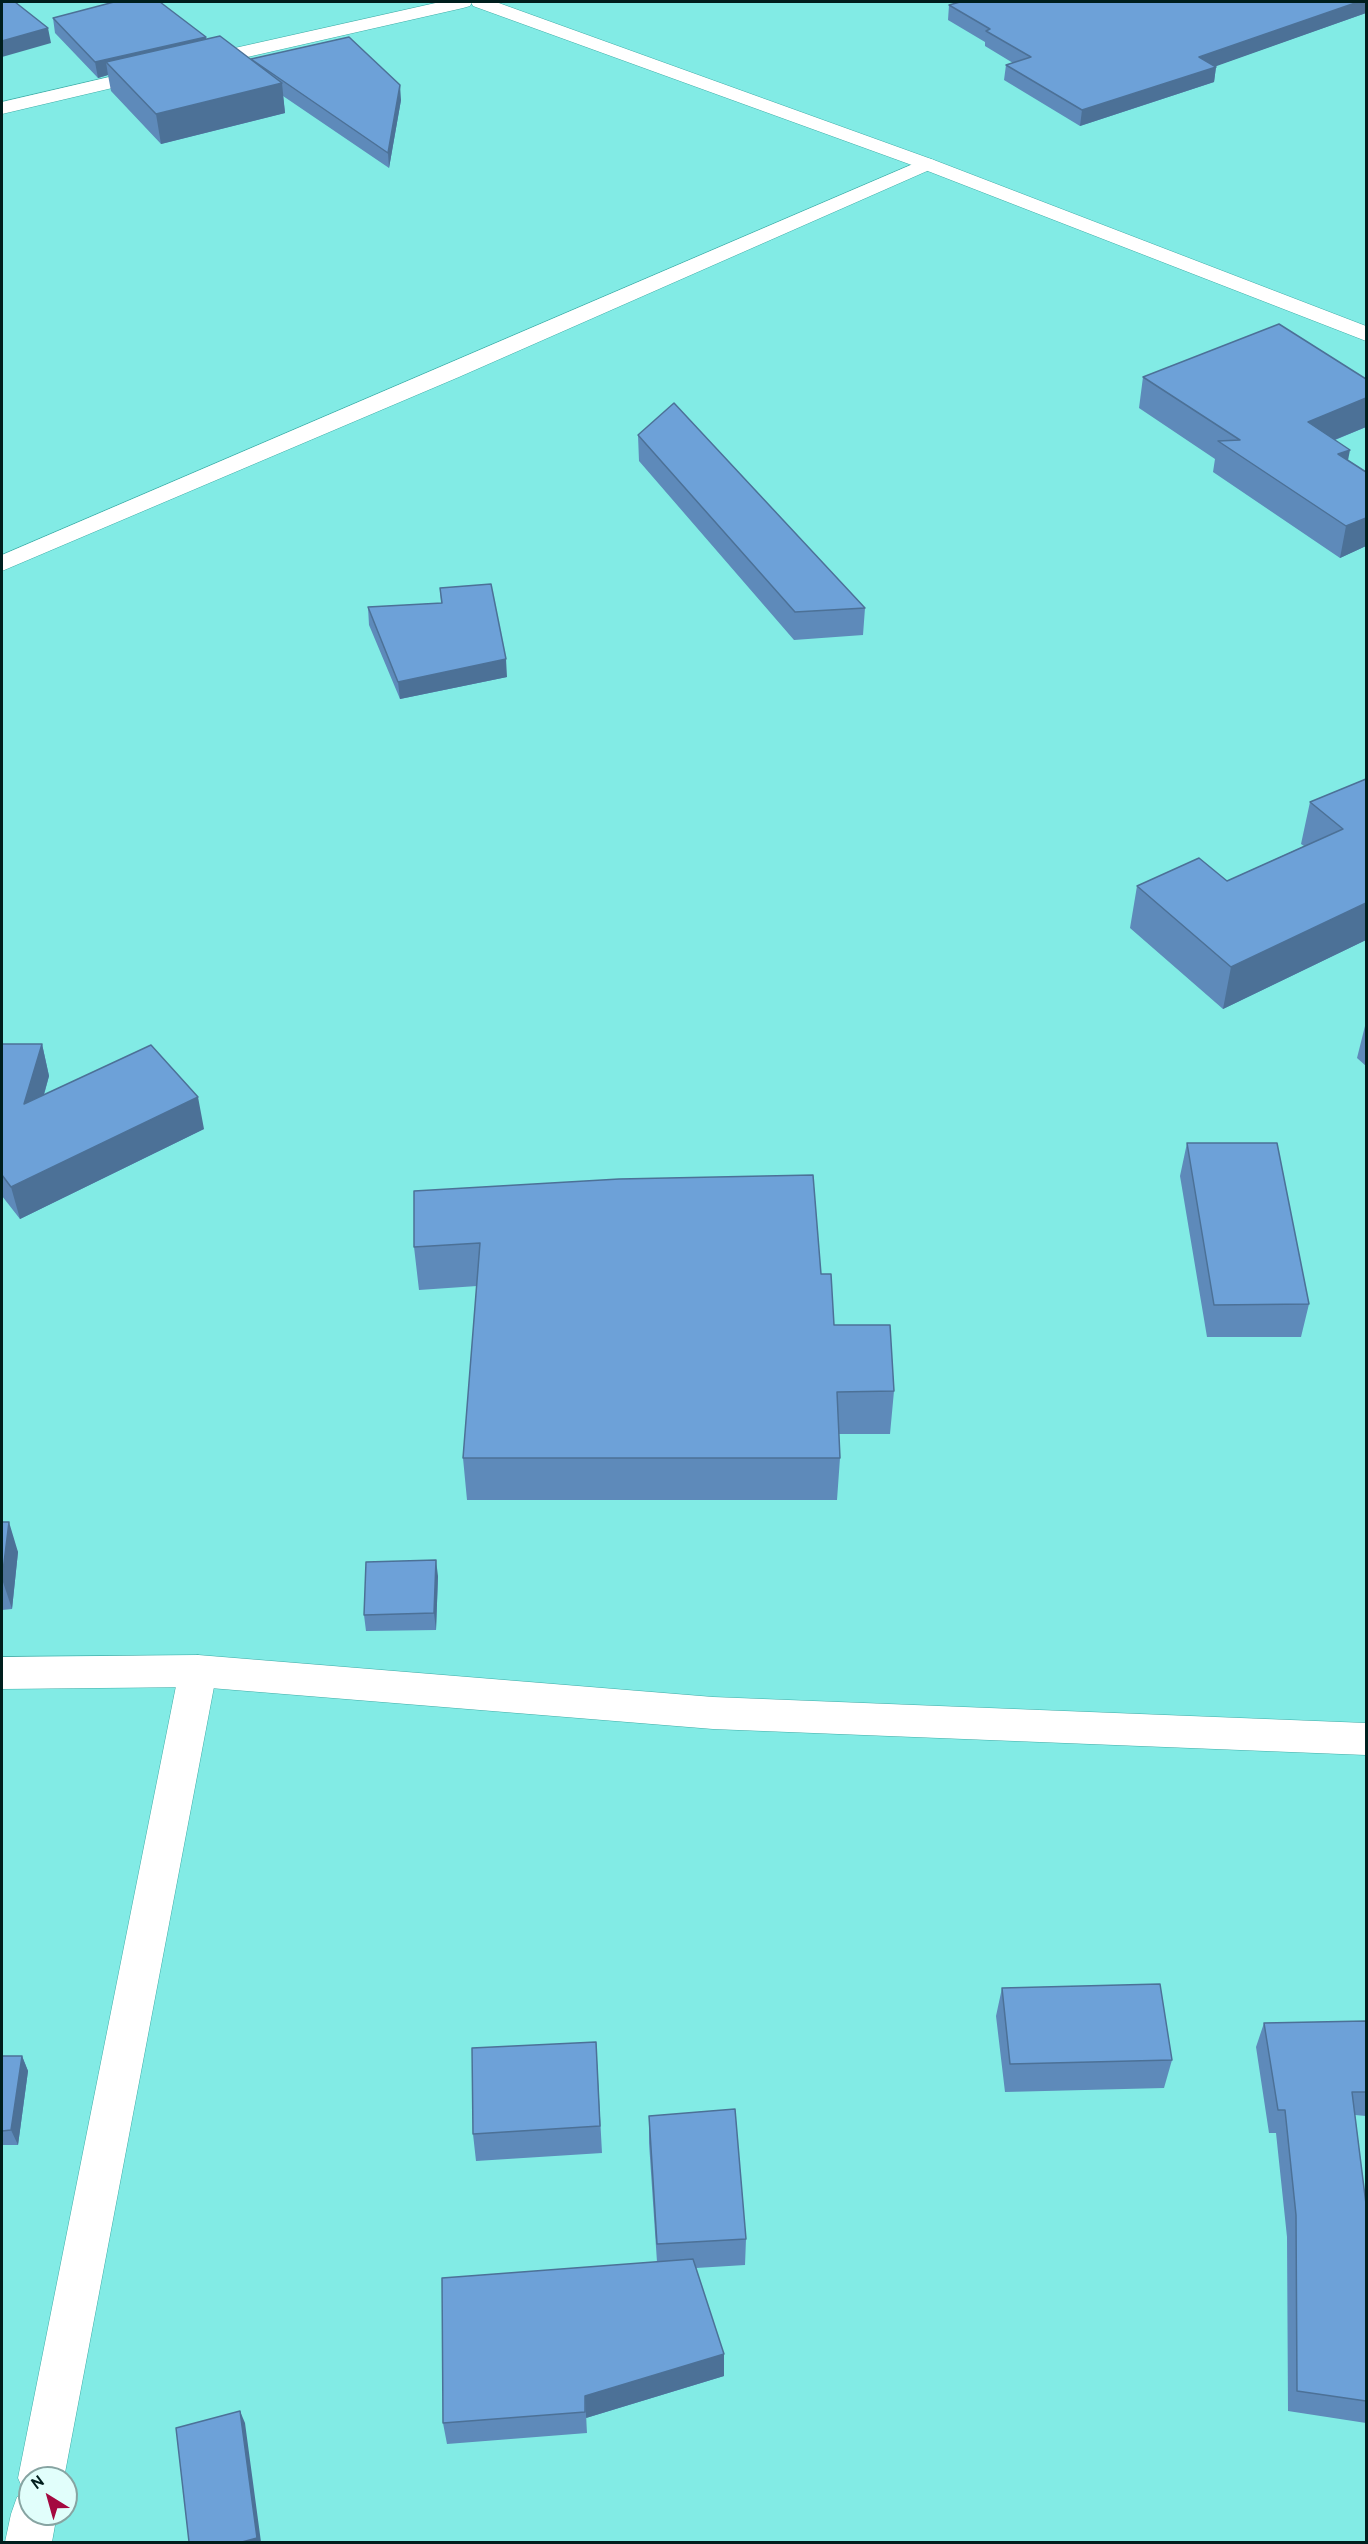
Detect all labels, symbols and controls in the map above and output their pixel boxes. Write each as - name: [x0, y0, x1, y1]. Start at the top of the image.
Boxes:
- north arrow: [18, 2466, 78, 2526]
- text: N: [28, 2472, 49, 2495]

